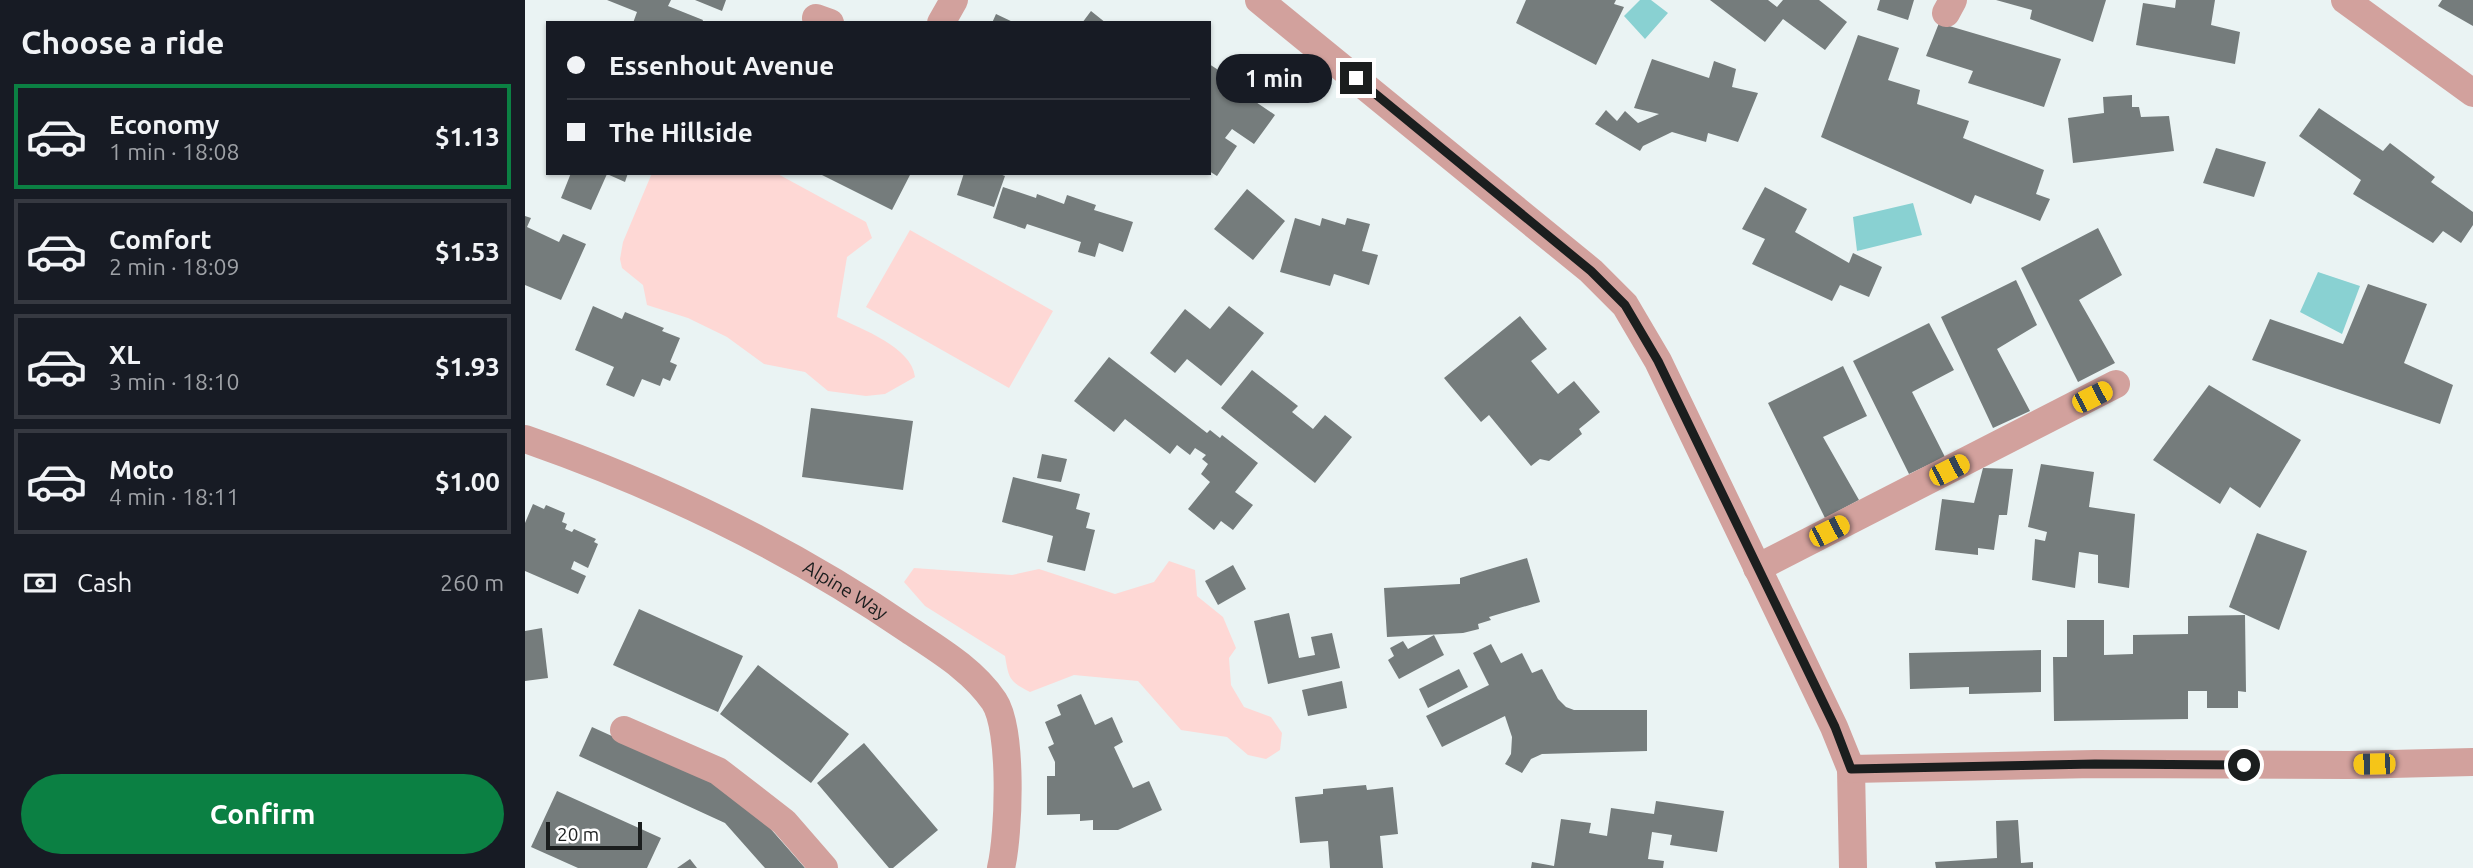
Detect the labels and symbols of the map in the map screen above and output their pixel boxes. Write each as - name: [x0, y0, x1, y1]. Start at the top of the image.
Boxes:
- callout: 1 min: [1216, 54, 1331, 102]
- route end: [1340, 62, 1372, 94]
- car: [2069, 378, 2116, 416]
- car: [1926, 451, 1973, 489]
- car: [1806, 512, 1853, 550]
- street label: Alpine Way: [800, 555, 892, 624]
- route start: [2228, 749, 2260, 781]
- car: [2353, 753, 2396, 775]
- scale bar: [546, 819, 642, 851]

